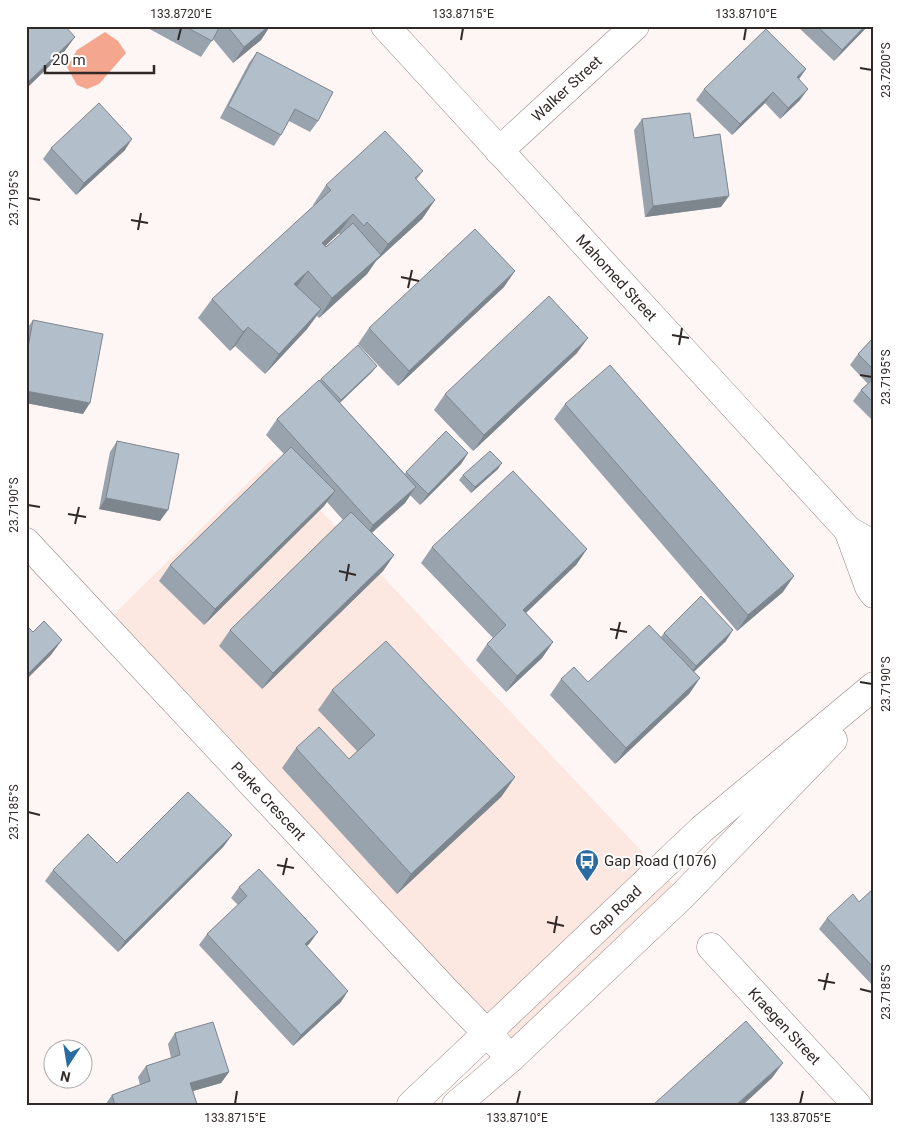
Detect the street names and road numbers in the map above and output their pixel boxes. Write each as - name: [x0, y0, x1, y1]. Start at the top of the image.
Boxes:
- street label: Walker Street: [528, 52, 606, 125]
- street label: Mahomed Street: [572, 231, 661, 325]
- street label: Parke Crescent: [227, 758, 310, 844]
- street label: Gap Road: [586, 882, 645, 940]
- street label: Kraegen Street: [744, 984, 824, 1069]

